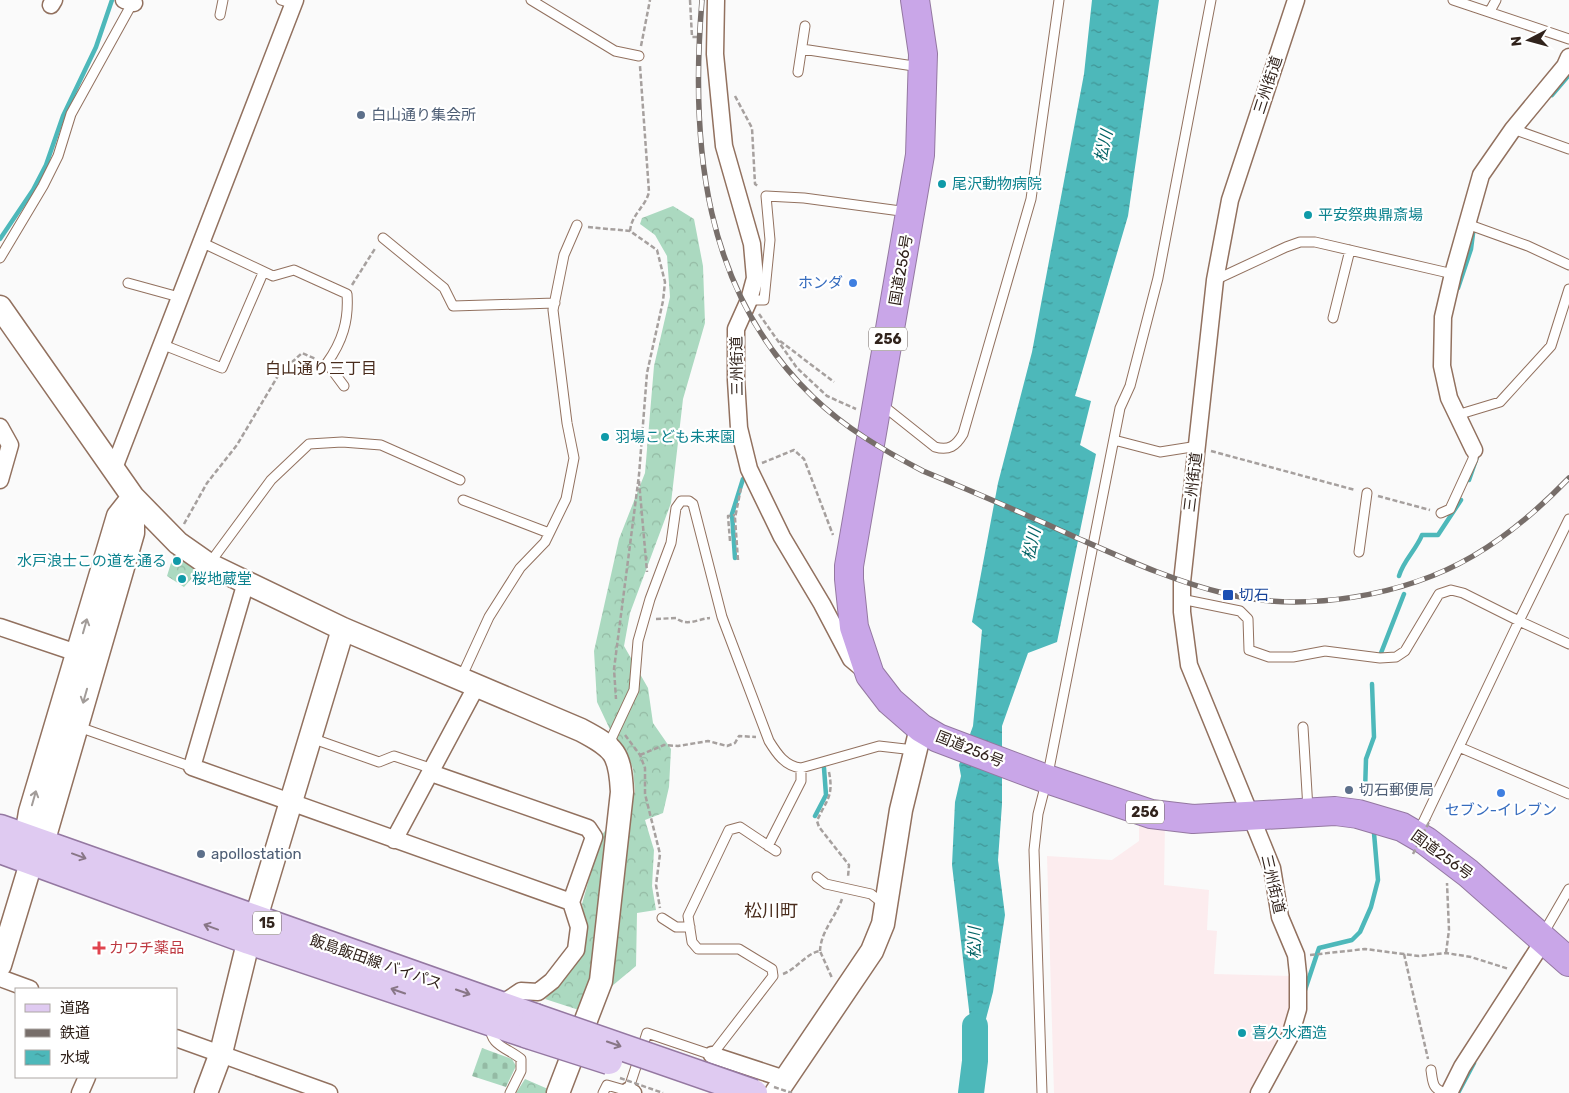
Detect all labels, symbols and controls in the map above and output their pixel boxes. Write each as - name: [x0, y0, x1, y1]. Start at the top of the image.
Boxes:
- north arrow: [1504, 15, 1554, 65]
- text: N: [1508, 35, 1526, 47]
- street label: 三州街道: [1250, 54, 1286, 116]
- place label: 白山通り集会所: [371, 106, 476, 124]
- marker: 白山通り集会所: [355, 109, 367, 121]
- water label: 松川: [1091, 126, 1117, 164]
- place label: 尾沢動物病院: [952, 175, 1042, 193]
- marker: 尾沢動物病院: [936, 178, 948, 190]
- place label: 平安祭典鼎斎場: [1318, 206, 1423, 224]
- marker: 平安祭典鼎斎場: [1302, 209, 1314, 221]
- street label: 国道256号: [886, 233, 916, 307]
- place label: ホンダ: [798, 274, 843, 292]
- marker: ホンダ: [847, 277, 859, 289]
- road number: 256: [869, 328, 907, 350]
- street label: 三州街道: [727, 336, 747, 396]
- district label: 白山通り三丁目: [265, 359, 377, 378]
- place label: 羽場こども未来園: [615, 428, 735, 446]
- marker: 羽場こども未来園: [599, 431, 611, 443]
- street label: 三州街道: [1180, 451, 1206, 513]
- water label: 松川: [1019, 524, 1045, 562]
- place label: 水戸浪士この道を通る: [17, 552, 167, 570]
- marker: 水戸浪士この道を通る: [171, 555, 183, 567]
- place label: 桜地蔵堂: [192, 570, 252, 588]
- marker: 桜地蔵堂: [176, 573, 188, 585]
- place label: 切石: [1239, 586, 1269, 604]
- marker: 切石: [1221, 588, 1235, 602]
- one-way arrow: [81, 618, 91, 634]
- one-way arrow: [80, 688, 89, 704]
- street label: 国道256号: [933, 727, 1007, 771]
- place label: 切石郵便局: [1359, 781, 1434, 799]
- marker: 切石郵便局: [1343, 784, 1355, 796]
- marker: セブン-イレブン: [1495, 787, 1507, 799]
- one-way arrow: [30, 791, 40, 807]
- road number: 256: [1126, 800, 1164, 824]
- place label: セブン-イレブン: [1445, 801, 1557, 819]
- street label: 国道256号: [1408, 827, 1476, 883]
- place label: apollostation: [211, 845, 302, 863]
- marker: apollostation: [195, 848, 207, 860]
- one-way arrow: [71, 852, 86, 861]
- street label: 三州街道: [1257, 853, 1289, 915]
- district label: 松川町: [744, 900, 798, 922]
- road number: 15: [253, 911, 281, 934]
- one-way arrow: [204, 922, 220, 931]
- water label: 松川: [965, 925, 984, 959]
- street label: 飯島飯田線 バイパス: [308, 931, 444, 993]
- place label: カワチ薬品: [109, 939, 184, 957]
- marker: カワチ薬品: [93, 942, 105, 954]
- one-way arrow: [391, 986, 407, 995]
- legend: [15, 988, 178, 1078]
- one-way arrow: [455, 988, 470, 997]
- text: 道路: [60, 999, 90, 1017]
- text: 鉄道: [60, 1024, 90, 1042]
- place label: 喜久水酒造: [1252, 1024, 1327, 1042]
- marker: 喜久水酒造: [1236, 1027, 1248, 1039]
- one-way arrow: [605, 1040, 621, 1049]
- text: 水域: [60, 1049, 90, 1067]

